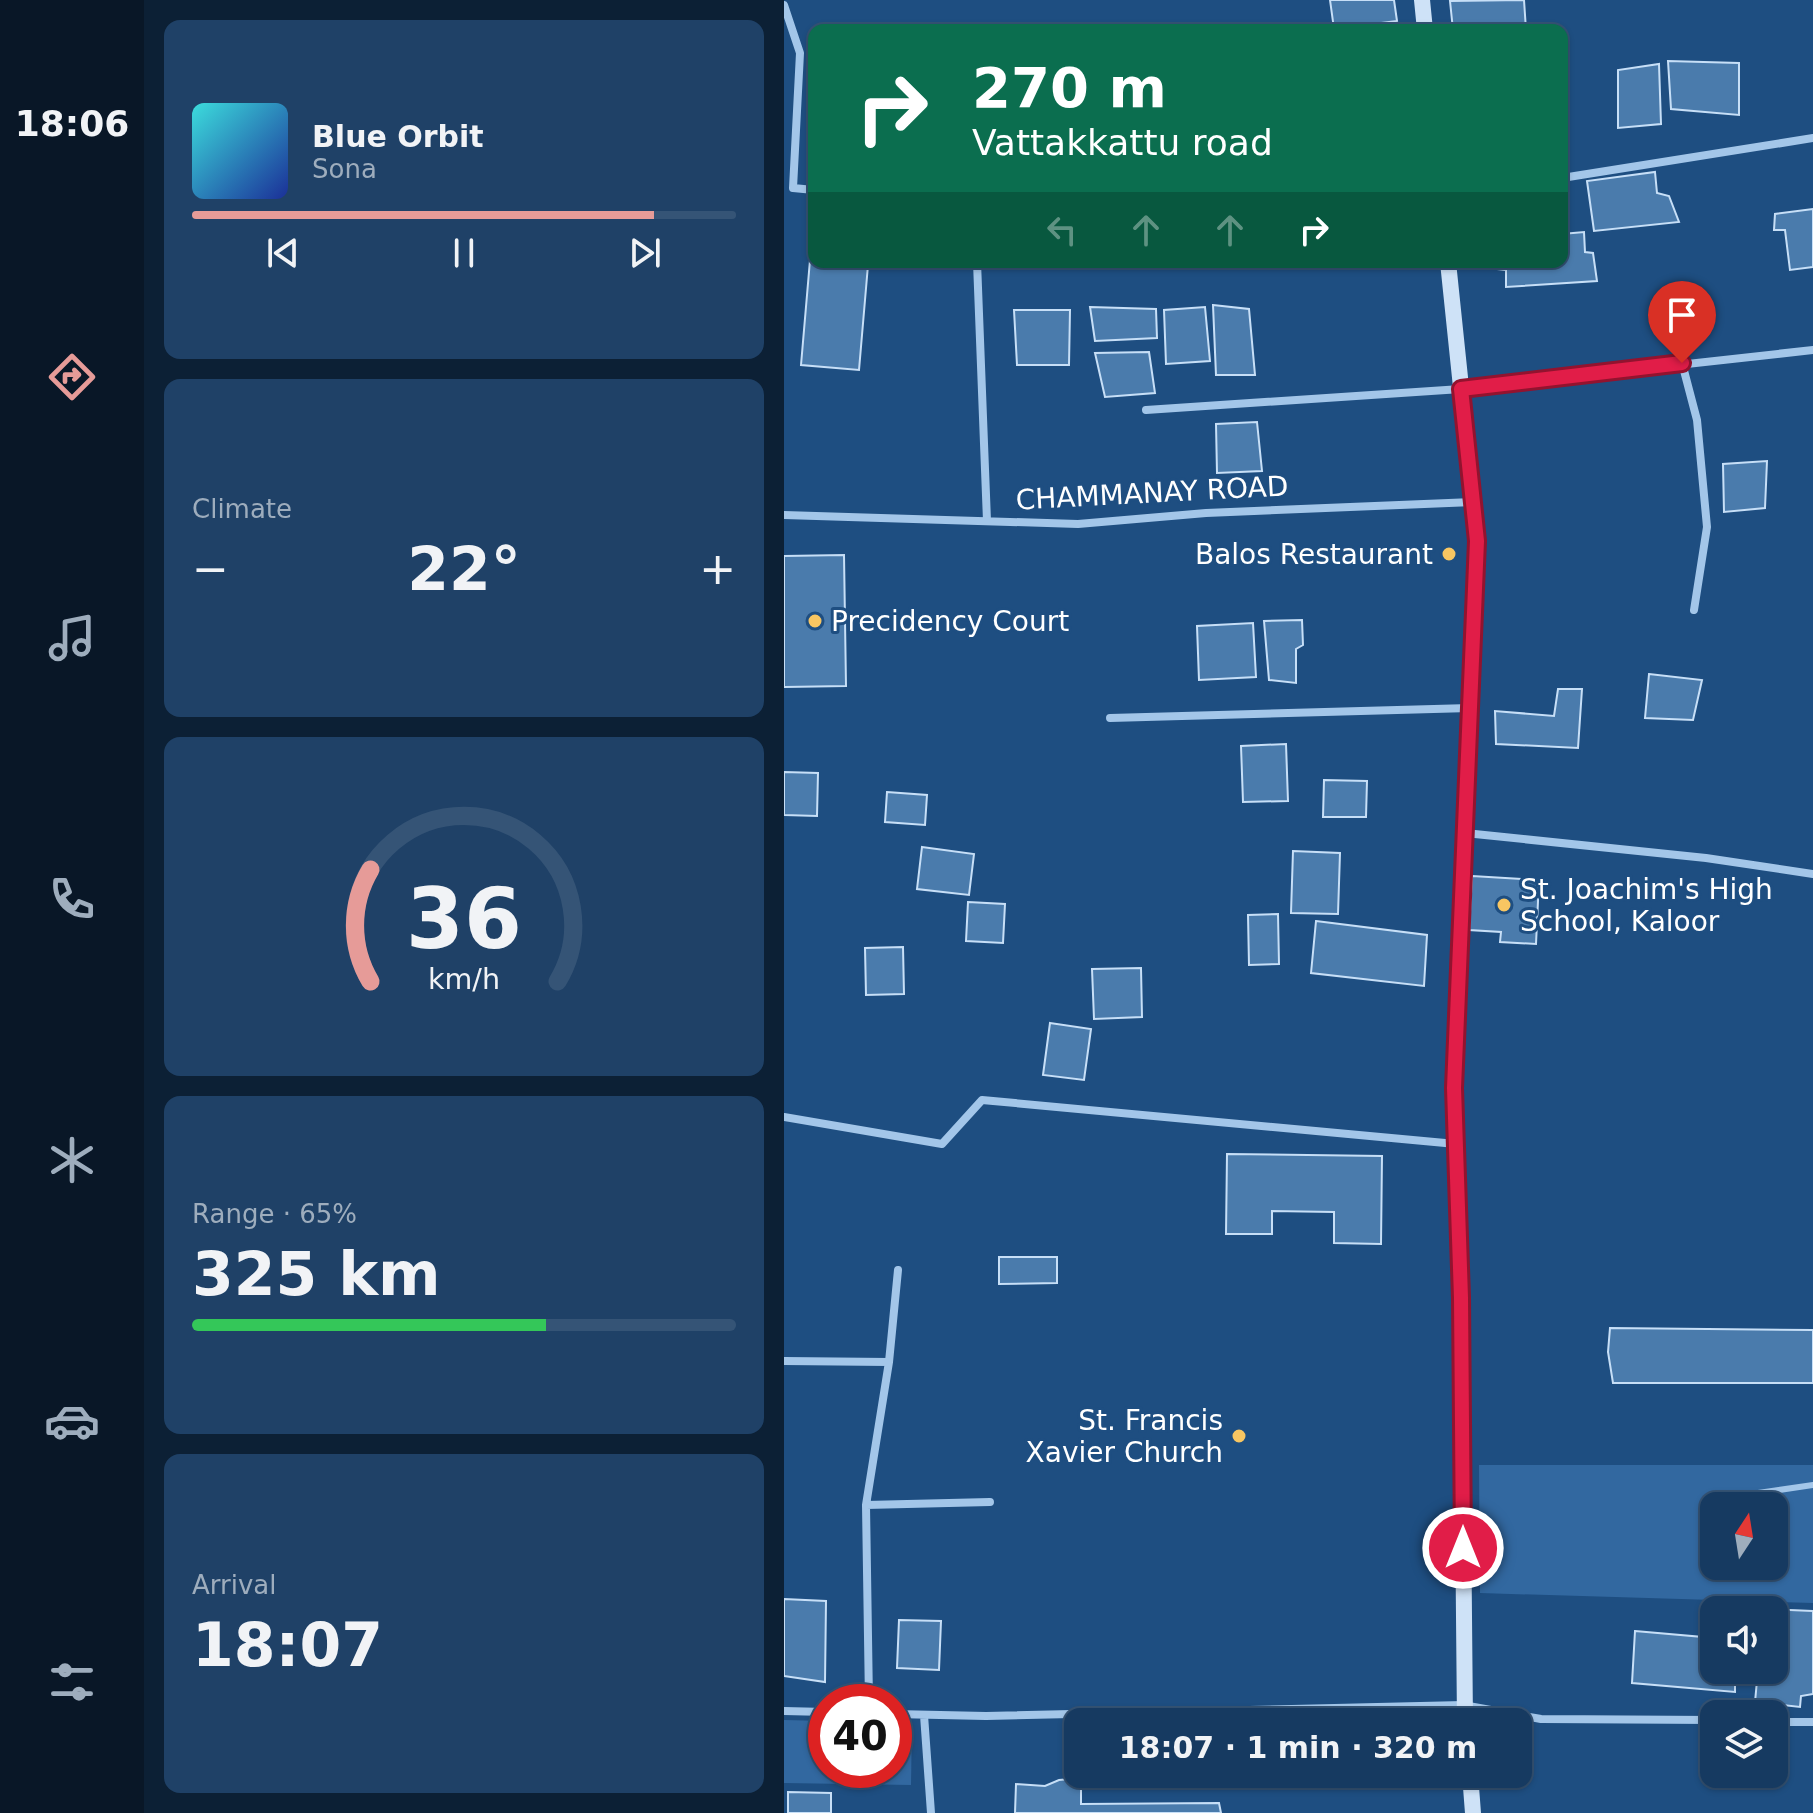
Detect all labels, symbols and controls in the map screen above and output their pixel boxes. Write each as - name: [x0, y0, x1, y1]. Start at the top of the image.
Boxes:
- text: 270 m: [972, 55, 1167, 120]
- icon: right: [840, 56, 944, 160]
- text: 18:06: [15, 103, 129, 144]
- text: Blue Orbit: [312, 119, 484, 154]
- text: Vattakkattu road: [972, 122, 1273, 163]
- text: Sona: [312, 154, 377, 184]
- icon: left: [1040, 208, 1084, 252]
- icon: ahead: [1124, 208, 1168, 252]
- icon: ahead: [1208, 208, 1252, 252]
- icon: right: [1292, 208, 1336, 252]
- icon: previous: [261, 231, 305, 275]
- icon: pause: [442, 231, 486, 275]
- icon: next: [623, 231, 667, 275]
- pin: [1648, 281, 1716, 363]
- icon: arrive: [1660, 293, 1704, 337]
- icon: directions: [44, 349, 100, 405]
- street label: CHAMMANAY ROAD: [1015, 469, 1289, 517]
- text: Climate: [192, 494, 292, 524]
- text: 22°: [407, 534, 521, 604]
- place label: Balos Restaurant: [1195, 538, 1433, 571]
- text: −: [192, 543, 229, 594]
- text: +: [699, 543, 736, 594]
- marker: Balos Restaurant: [1440, 545, 1458, 563]
- place label: Precidency Court: [831, 605, 1069, 638]
- icon: music: [44, 610, 100, 666]
- marker: Precidency Court: [806, 612, 824, 630]
- icon: phone: [44, 871, 100, 927]
- text: 36: [406, 871, 522, 968]
- place label: St. Joachim's High School, Kaloor: [1520, 873, 1773, 938]
- marker: St. Joachim's High School, Kaloor: [1495, 896, 1513, 914]
- text: km/h: [428, 963, 500, 997]
- icon: climate: [44, 1132, 100, 1188]
- text: Range · 65%: [192, 1199, 357, 1229]
- text: 325 km: [192, 1239, 441, 1309]
- icon: car: [44, 1393, 100, 1449]
- place label: St. Francis Xavier Church: [1026, 1404, 1223, 1469]
- marker: St. Francis Xavier Church: [1230, 1427, 1248, 1445]
- north arrow: [1700, 1492, 1788, 1580]
- map controls: [1700, 1492, 1788, 1788]
- position arrow: [1421, 1506, 1505, 1590]
- text: Arrival: [192, 1570, 276, 1600]
- button: sound: [1700, 1596, 1788, 1684]
- text: 18:07: [192, 1610, 383, 1680]
- icon: filters: [44, 1654, 100, 1710]
- speed limit sign: 40: [808, 1684, 912, 1788]
- button: layers: [1700, 1700, 1788, 1788]
- text: 18:07 · 1 min · 320 m: [1119, 1730, 1477, 1765]

